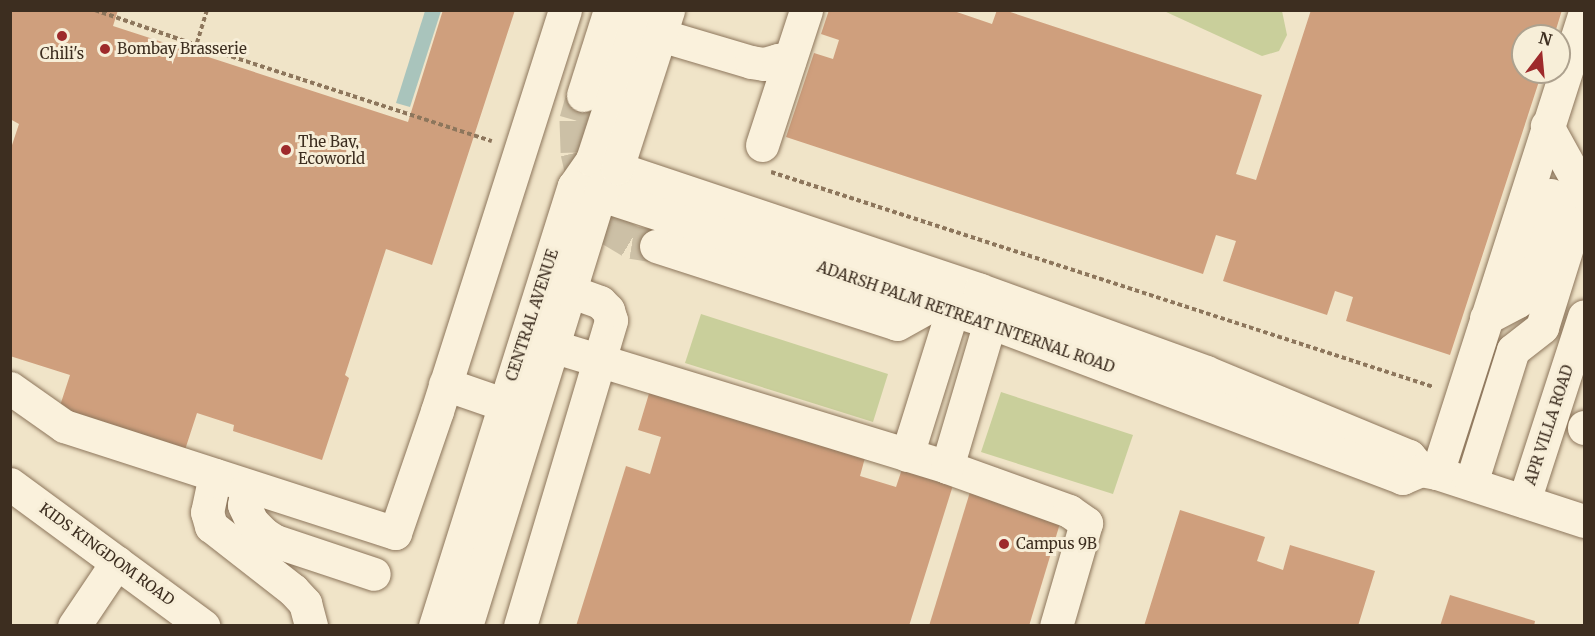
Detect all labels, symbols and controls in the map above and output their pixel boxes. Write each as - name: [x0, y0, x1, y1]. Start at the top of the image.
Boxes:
- north arrow: [1511, 24, 1571, 84]
- text: N: [1537, 27, 1554, 50]
- marker: Chili's: [55, 29, 69, 43]
- place label: Bombay Brasserie: [117, 40, 247, 58]
- marker: Bombay Brasserie: [98, 42, 112, 56]
- place label: Chili's: [40, 45, 84, 63]
- place label: The Bay, Ecoworld: [298, 132, 365, 167]
- marker: The Bay, Ecoworld: [279, 143, 293, 157]
- street label: CENTRAL AVENUE: [502, 247, 562, 383]
- street label: ADARSH PALM RETREAT INTERNAL ROAD: [815, 257, 1117, 377]
- street label: APR VILLA ROAD: [1521, 363, 1577, 487]
- street label: KIDS KINGDOM ROAD: [36, 499, 178, 609]
- place label: Campus 9B: [1016, 535, 1097, 553]
- marker: Campus 9B: [997, 537, 1011, 551]

